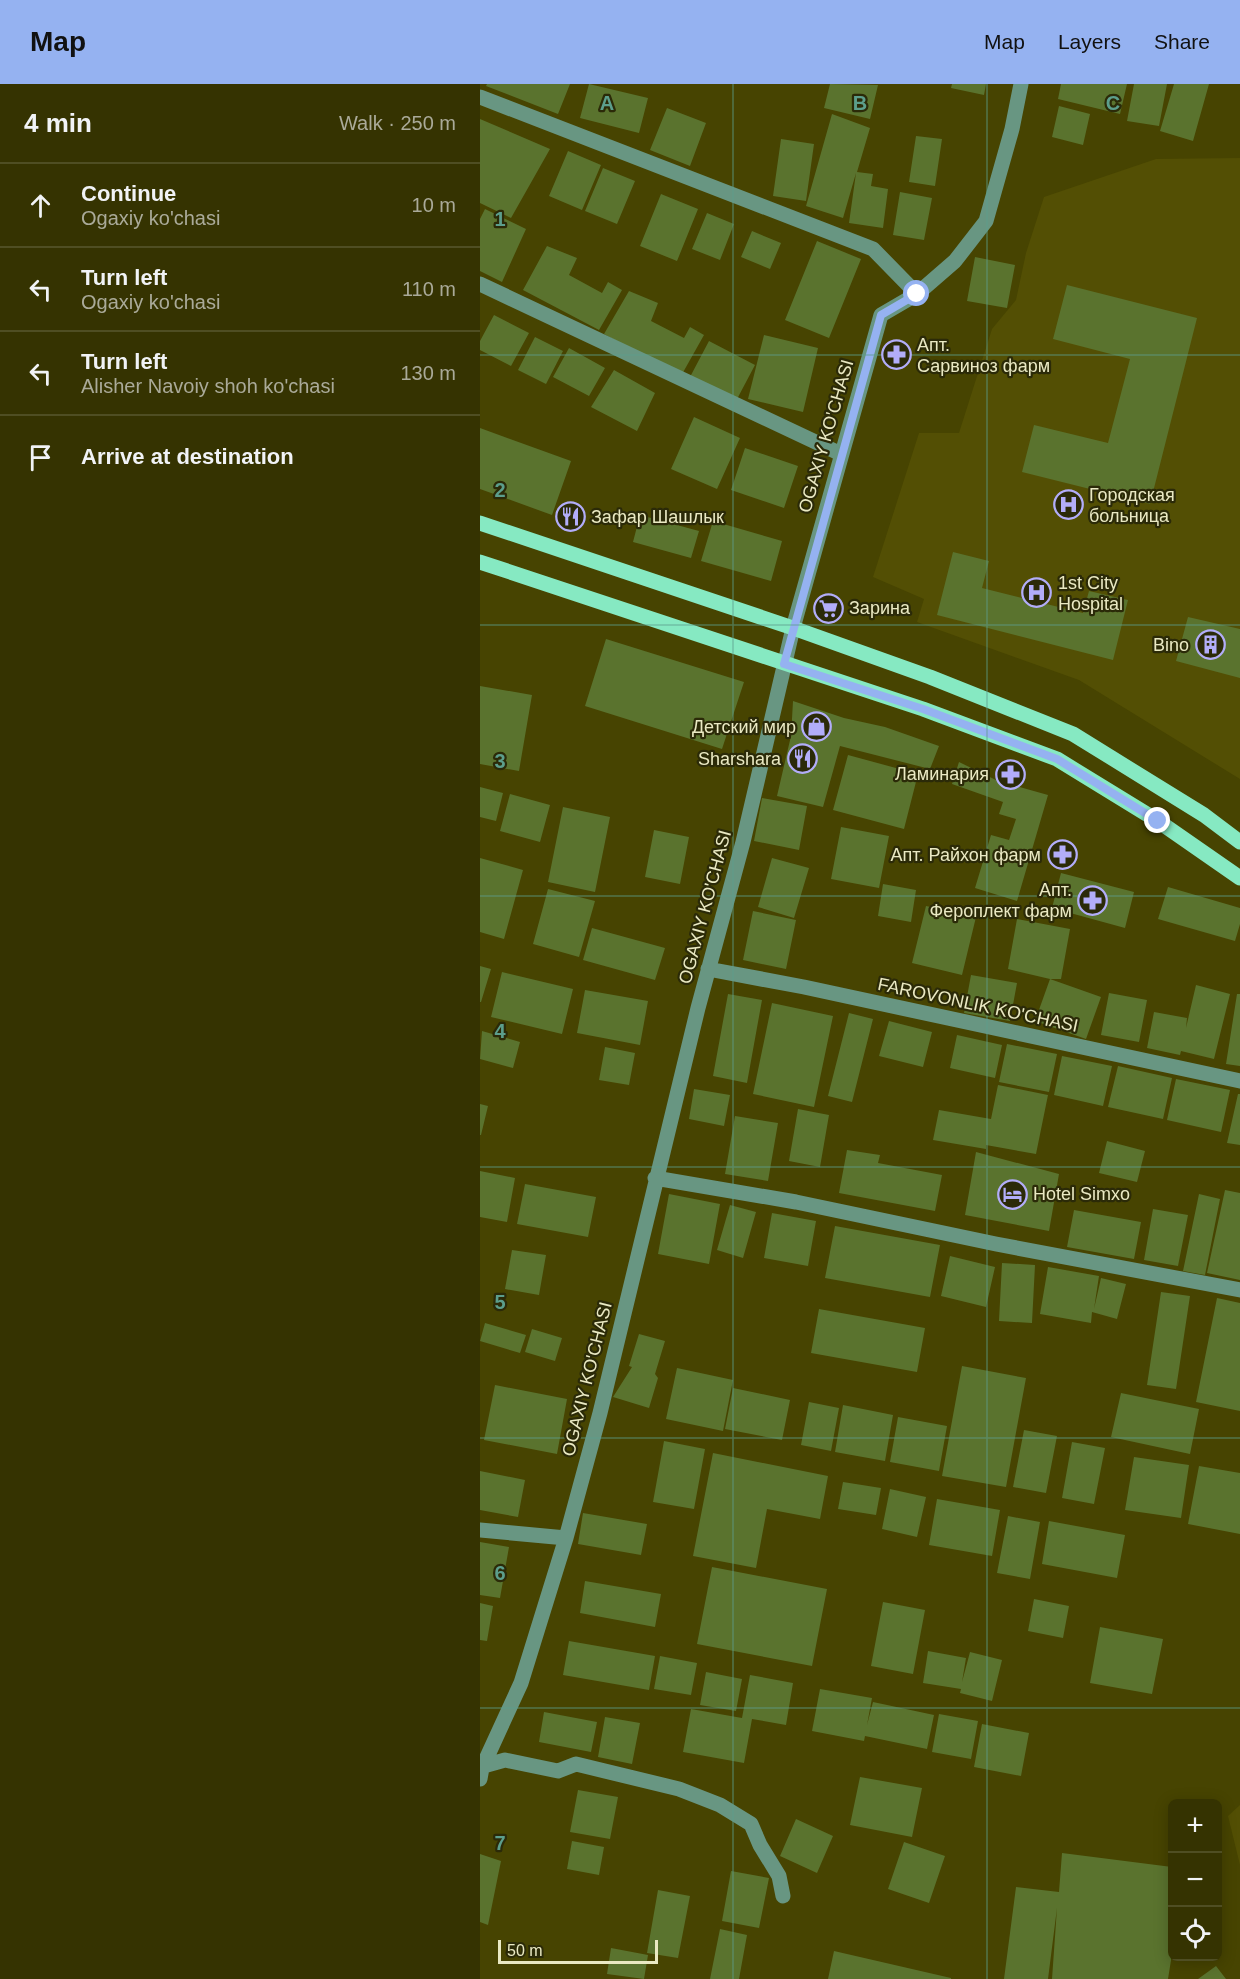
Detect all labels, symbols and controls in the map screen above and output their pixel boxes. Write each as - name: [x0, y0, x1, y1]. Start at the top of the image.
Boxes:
- text: Map: [30, 26, 86, 57]
- text: Map: [984, 30, 1025, 53]
- text: Layers: [1058, 30, 1121, 53]
- text: Share: [1154, 30, 1210, 53]
- text: A: [600, 92, 614, 114]
- text: B: [853, 92, 867, 114]
- text: C: [1106, 92, 1120, 114]
- text: 4 min: [24, 108, 92, 138]
- text: Walk · 250 m: [339, 112, 456, 134]
- text: Continue: [81, 181, 176, 206]
- icon: ahead: [24, 189, 57, 222]
- text: 10 m: [412, 194, 456, 216]
- text: Ogaxiy ko'chasi: [81, 207, 220, 229]
- text: 1: [494, 208, 506, 230]
- text: Turn left: [81, 265, 167, 290]
- icon: left: [24, 273, 57, 306]
- text: 110 m: [402, 278, 456, 300]
- route start: [903, 280, 929, 306]
- text: Ogaxiy ko'chasi: [81, 291, 220, 313]
- place label: Апт. Сарвиноз фарм: [917, 335, 1050, 376]
- pharmacy icon: Апт. Сарвиноз фарм: [880, 339, 912, 371]
- text: Turn left: [81, 349, 167, 374]
- icon: left: [24, 357, 57, 390]
- street label: OGAXIY KO'CHASI: [795, 357, 857, 515]
- text: 130 m: [400, 362, 456, 384]
- text: Alisher Navoiy shoh ko'chasi: [81, 375, 335, 397]
- icon: arrive: [24, 441, 57, 474]
- text: Arrive at destination: [81, 444, 294, 469]
- text: 2: [494, 479, 506, 501]
- place label: Городская больница: [1089, 485, 1175, 526]
- hospital icon: Городская больница: [1052, 489, 1084, 521]
- restaurant icon: Зафар Шашлык: [554, 501, 586, 533]
- place label: Зафар Шашлык: [591, 507, 724, 527]
- place label: 1st City Hospital: [1058, 573, 1123, 614]
- hospital icon: 1st City Hospital: [1021, 577, 1053, 609]
- supermarket icon: Зарина: [812, 592, 844, 624]
- place label: Зарина: [849, 598, 911, 618]
- building icon: Bino: [1194, 629, 1226, 661]
- place label: Bino: [1153, 635, 1189, 655]
- shop icon: Детский мир: [801, 711, 833, 743]
- place label: Детский мир: [692, 717, 796, 737]
- restaurant icon: Sharshara: [786, 743, 818, 775]
- place label: Sharshara: [698, 749, 782, 769]
- text: 3: [494, 750, 506, 772]
- pharmacy icon: Ламинария: [994, 758, 1026, 790]
- place label: Ламинария: [895, 764, 989, 784]
- route end: [1144, 807, 1170, 833]
- street label: OGAXIY KO'CHASI: [675, 828, 735, 986]
- pharmacy icon: Апт. Райхон фарм: [1046, 839, 1078, 871]
- place label: Апт. Райхон фарм: [891, 845, 1041, 865]
- place label: Апт. Фероплект фарм: [929, 880, 1072, 921]
- pharmacy icon: Апт. Фероплект фарм: [1077, 884, 1109, 916]
- street label: FAROVONLIK KO'CHASI: [876, 974, 1080, 1036]
- text: 4: [494, 1020, 506, 1042]
- hotel icon: Hotel Simxo: [996, 1178, 1028, 1210]
- place label: Hotel Simxo: [1033, 1184, 1130, 1204]
- text: 5: [494, 1291, 506, 1313]
- street label: OGAXIY KO'CHASI: [558, 1300, 616, 1458]
- text: 6: [494, 1562, 506, 1584]
- map controls: [1168, 1799, 1222, 1961]
- button: +: [1168, 1799, 1222, 1853]
- text: 7: [494, 1832, 506, 1854]
- button: −: [1168, 1853, 1222, 1907]
- button: locate: [1168, 1907, 1222, 1961]
- scale bar: [498, 1937, 658, 1964]
- text: 50 m: [507, 1942, 543, 1959]

